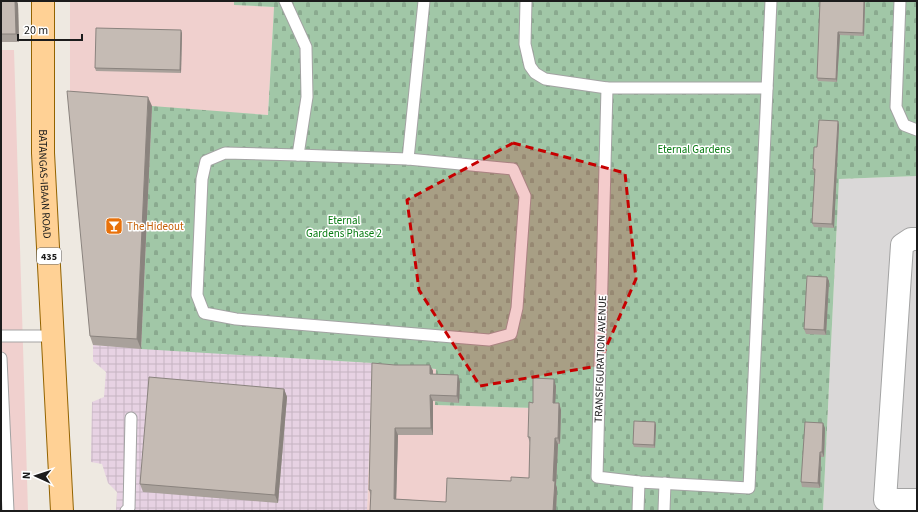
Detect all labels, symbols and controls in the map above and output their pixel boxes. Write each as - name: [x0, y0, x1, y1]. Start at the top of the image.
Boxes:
- scale bar: [18, 16, 82, 42]
- text: 20 m: [24, 22, 48, 39]
- street label: BATANGAS-IBAAN ROAD: [35, 129, 55, 239]
- park label: Eternal Gardens: [657, 142, 731, 157]
- park label: Eternal Gardens Phase 2: [306, 213, 382, 241]
- bar icon: The Hideout: [104, 216, 124, 236]
- place label: The Hideout: [127, 219, 184, 234]
- road number: 435: [37, 248, 61, 264]
- street label: TRANSFIGURATION AVENUE: [591, 295, 610, 423]
- north arrow: [16, 456, 56, 496]
- text: N: [19, 471, 34, 480]

